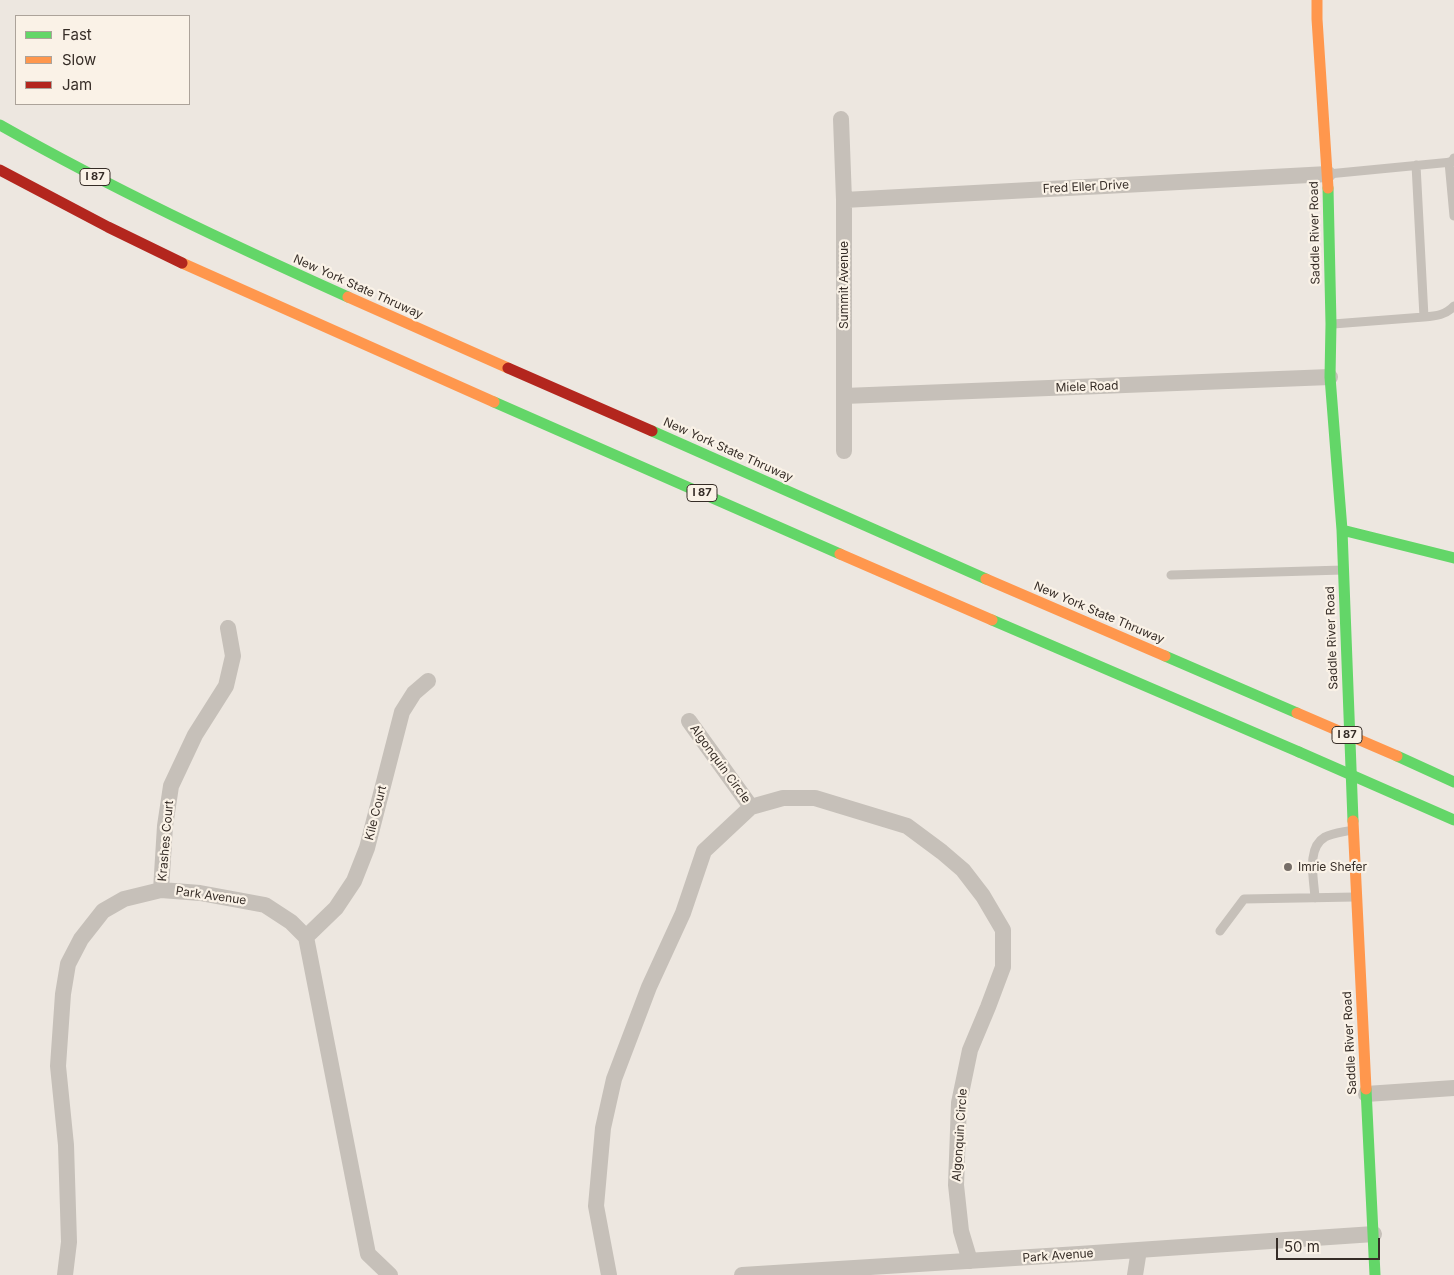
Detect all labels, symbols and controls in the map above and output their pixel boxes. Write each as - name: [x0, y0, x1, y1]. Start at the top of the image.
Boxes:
- legend: [15, 15, 190, 105]
- text: Fast: [62, 25, 92, 44]
- text: Slow: [62, 50, 96, 69]
- text: Jam: [62, 75, 92, 94]
- road number: I 87: [80, 168, 110, 186]
- street label: Fred Eller Drive: [1042, 178, 1130, 196]
- street label: Saddle River Road: [1307, 181, 1323, 285]
- street label: Summit Avenue: [837, 241, 851, 329]
- street label: New York State Thruway: [291, 252, 425, 322]
- street label: Miele Road: [1055, 379, 1119, 395]
- street label: New York State Thruway: [661, 415, 795, 485]
- road number: I 87: [687, 484, 717, 502]
- street label: New York State Thruway: [1032, 579, 1166, 647]
- street label: Saddle River Road: [1323, 586, 1341, 690]
- street label: Algonquin Circle: [687, 722, 753, 806]
- road number: I 87: [1332, 726, 1362, 744]
- street label: Kile Court: [362, 784, 390, 842]
- street label: Krashes Court: [155, 800, 177, 882]
- place label: Imrie Shefer: [1298, 860, 1367, 874]
- marker: Imrie Shefer: [1282, 861, 1294, 873]
- street label: Park Avenue: [175, 884, 247, 908]
- street label: Saddle River Road: [1340, 991, 1360, 1095]
- street label: Algonquin Circle: [950, 1088, 970, 1182]
- scale bar: [1279, 1228, 1383, 1260]
- text: 50 m: [1284, 1237, 1320, 1256]
- street label: Park Avenue: [1022, 1246, 1094, 1266]

